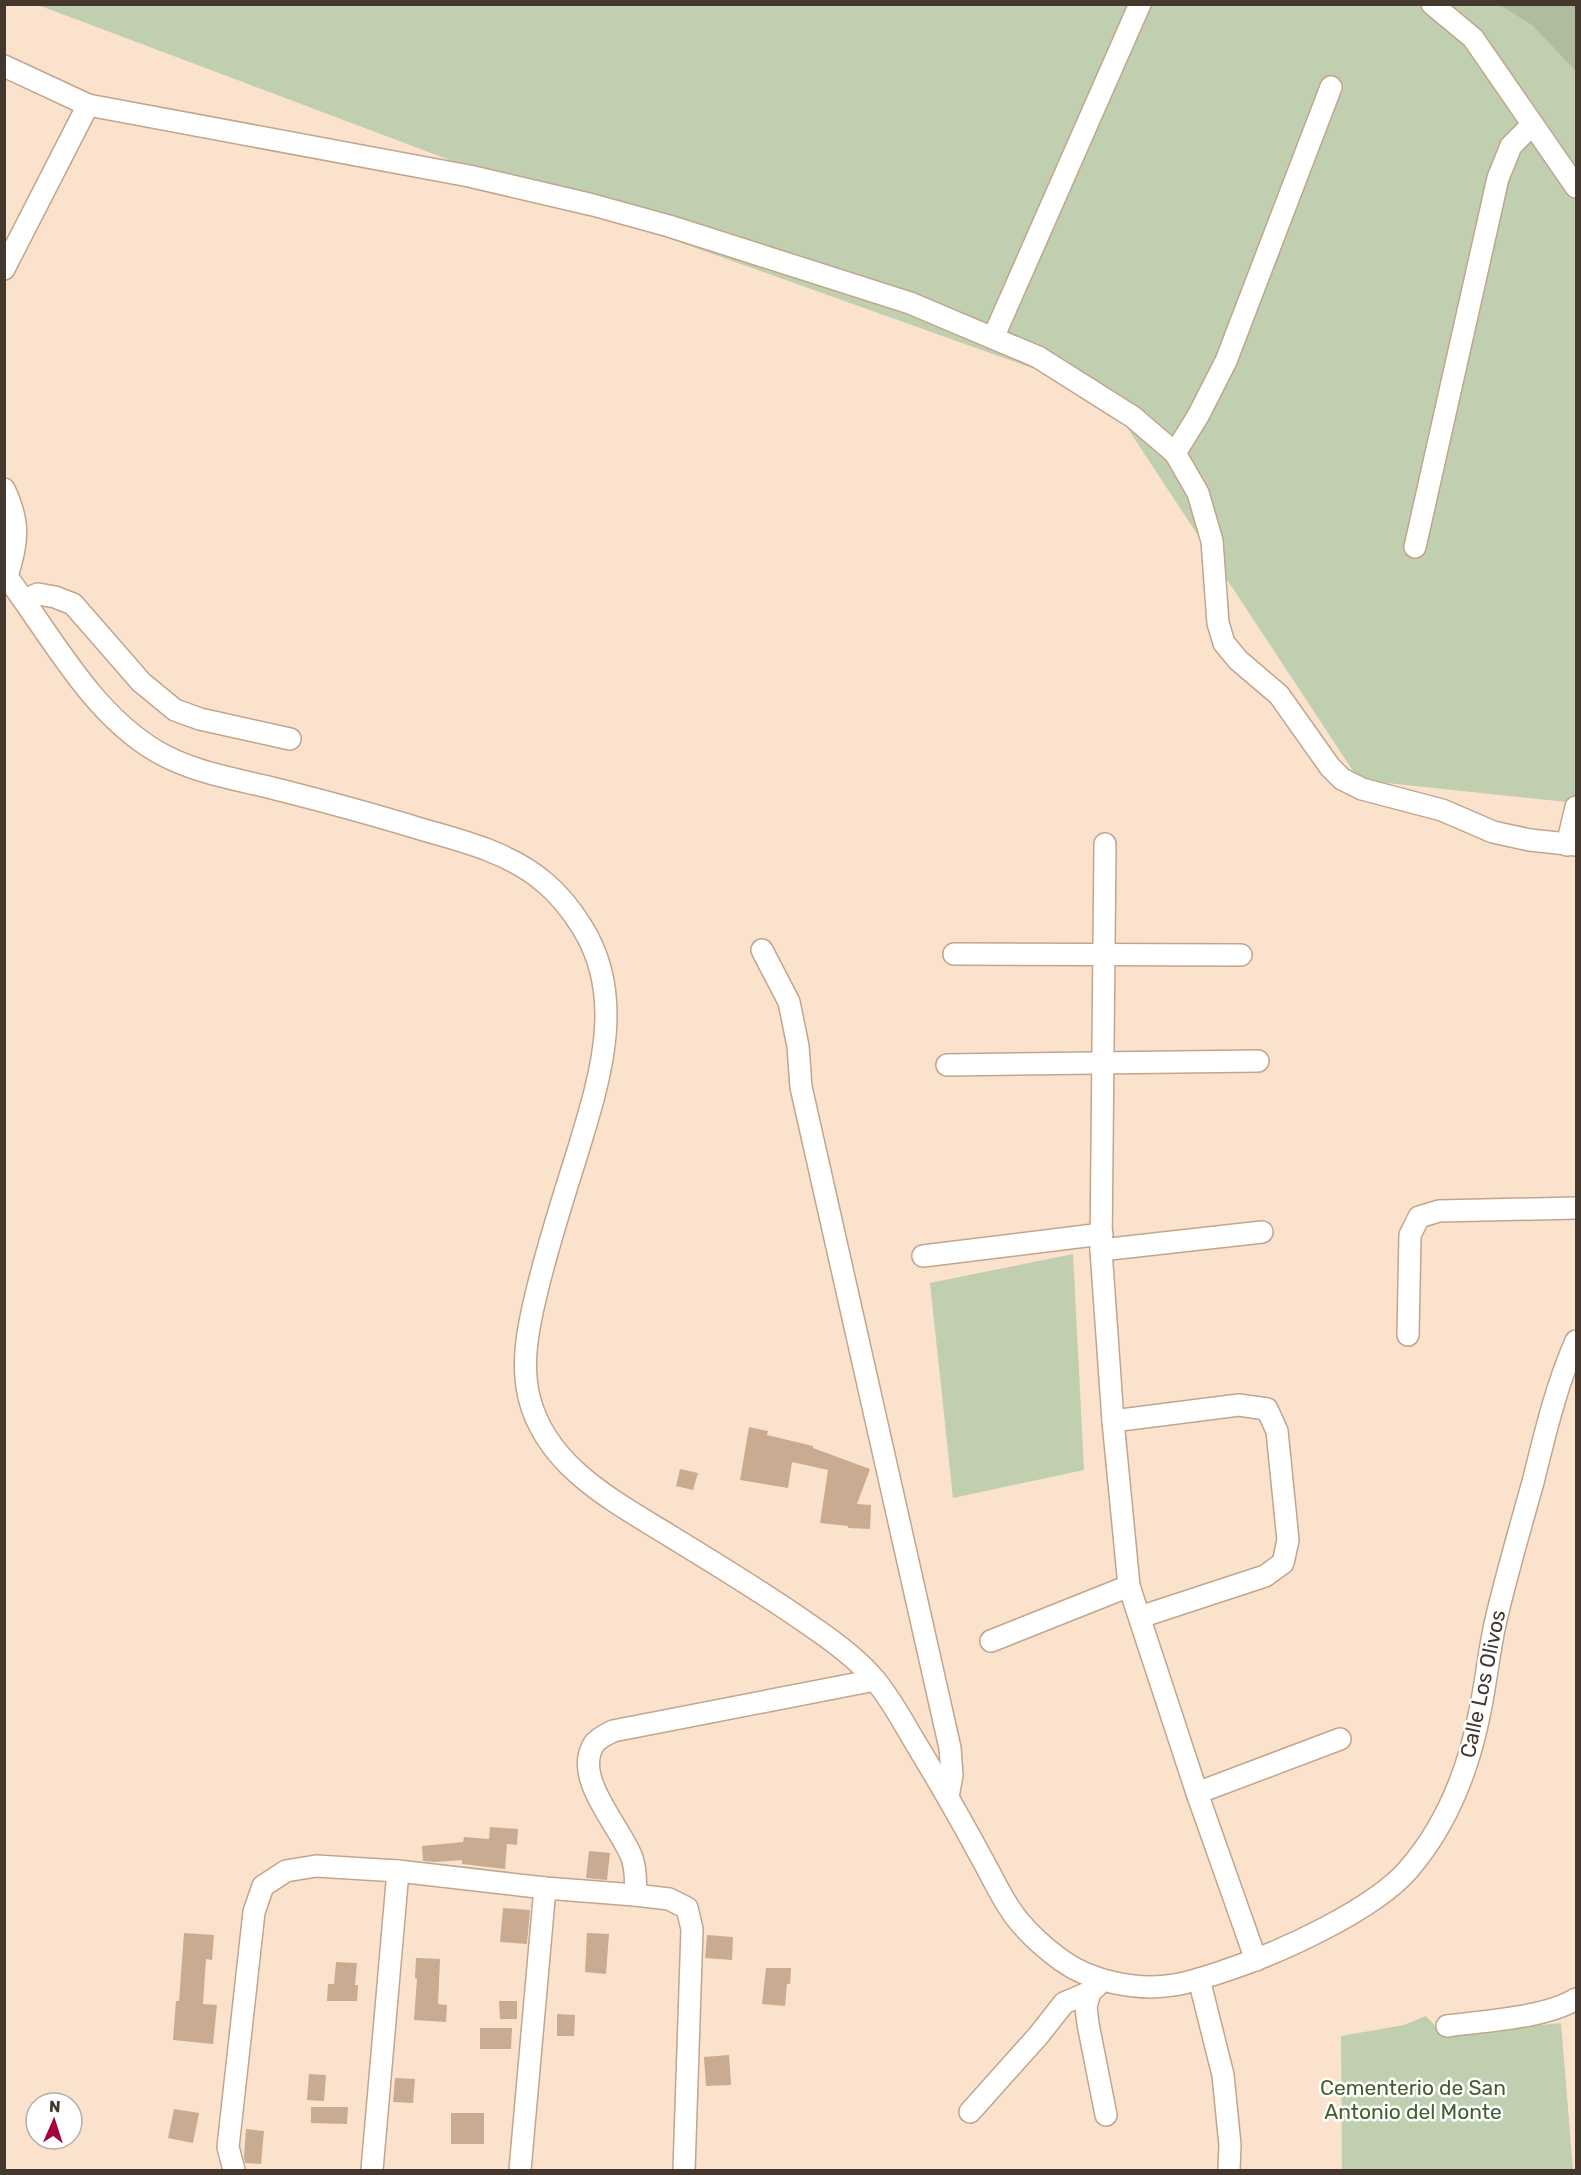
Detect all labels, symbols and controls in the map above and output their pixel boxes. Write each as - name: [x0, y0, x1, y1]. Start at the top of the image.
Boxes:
- street label: Calle Los Olivos: [1455, 1608, 1510, 1760]
- park label: Cementerio de San Antonio del Monte: [1320, 2075, 1506, 2124]
- north arrow: [24, 2091, 84, 2151]
- text: N: [49, 2097, 61, 2116]

